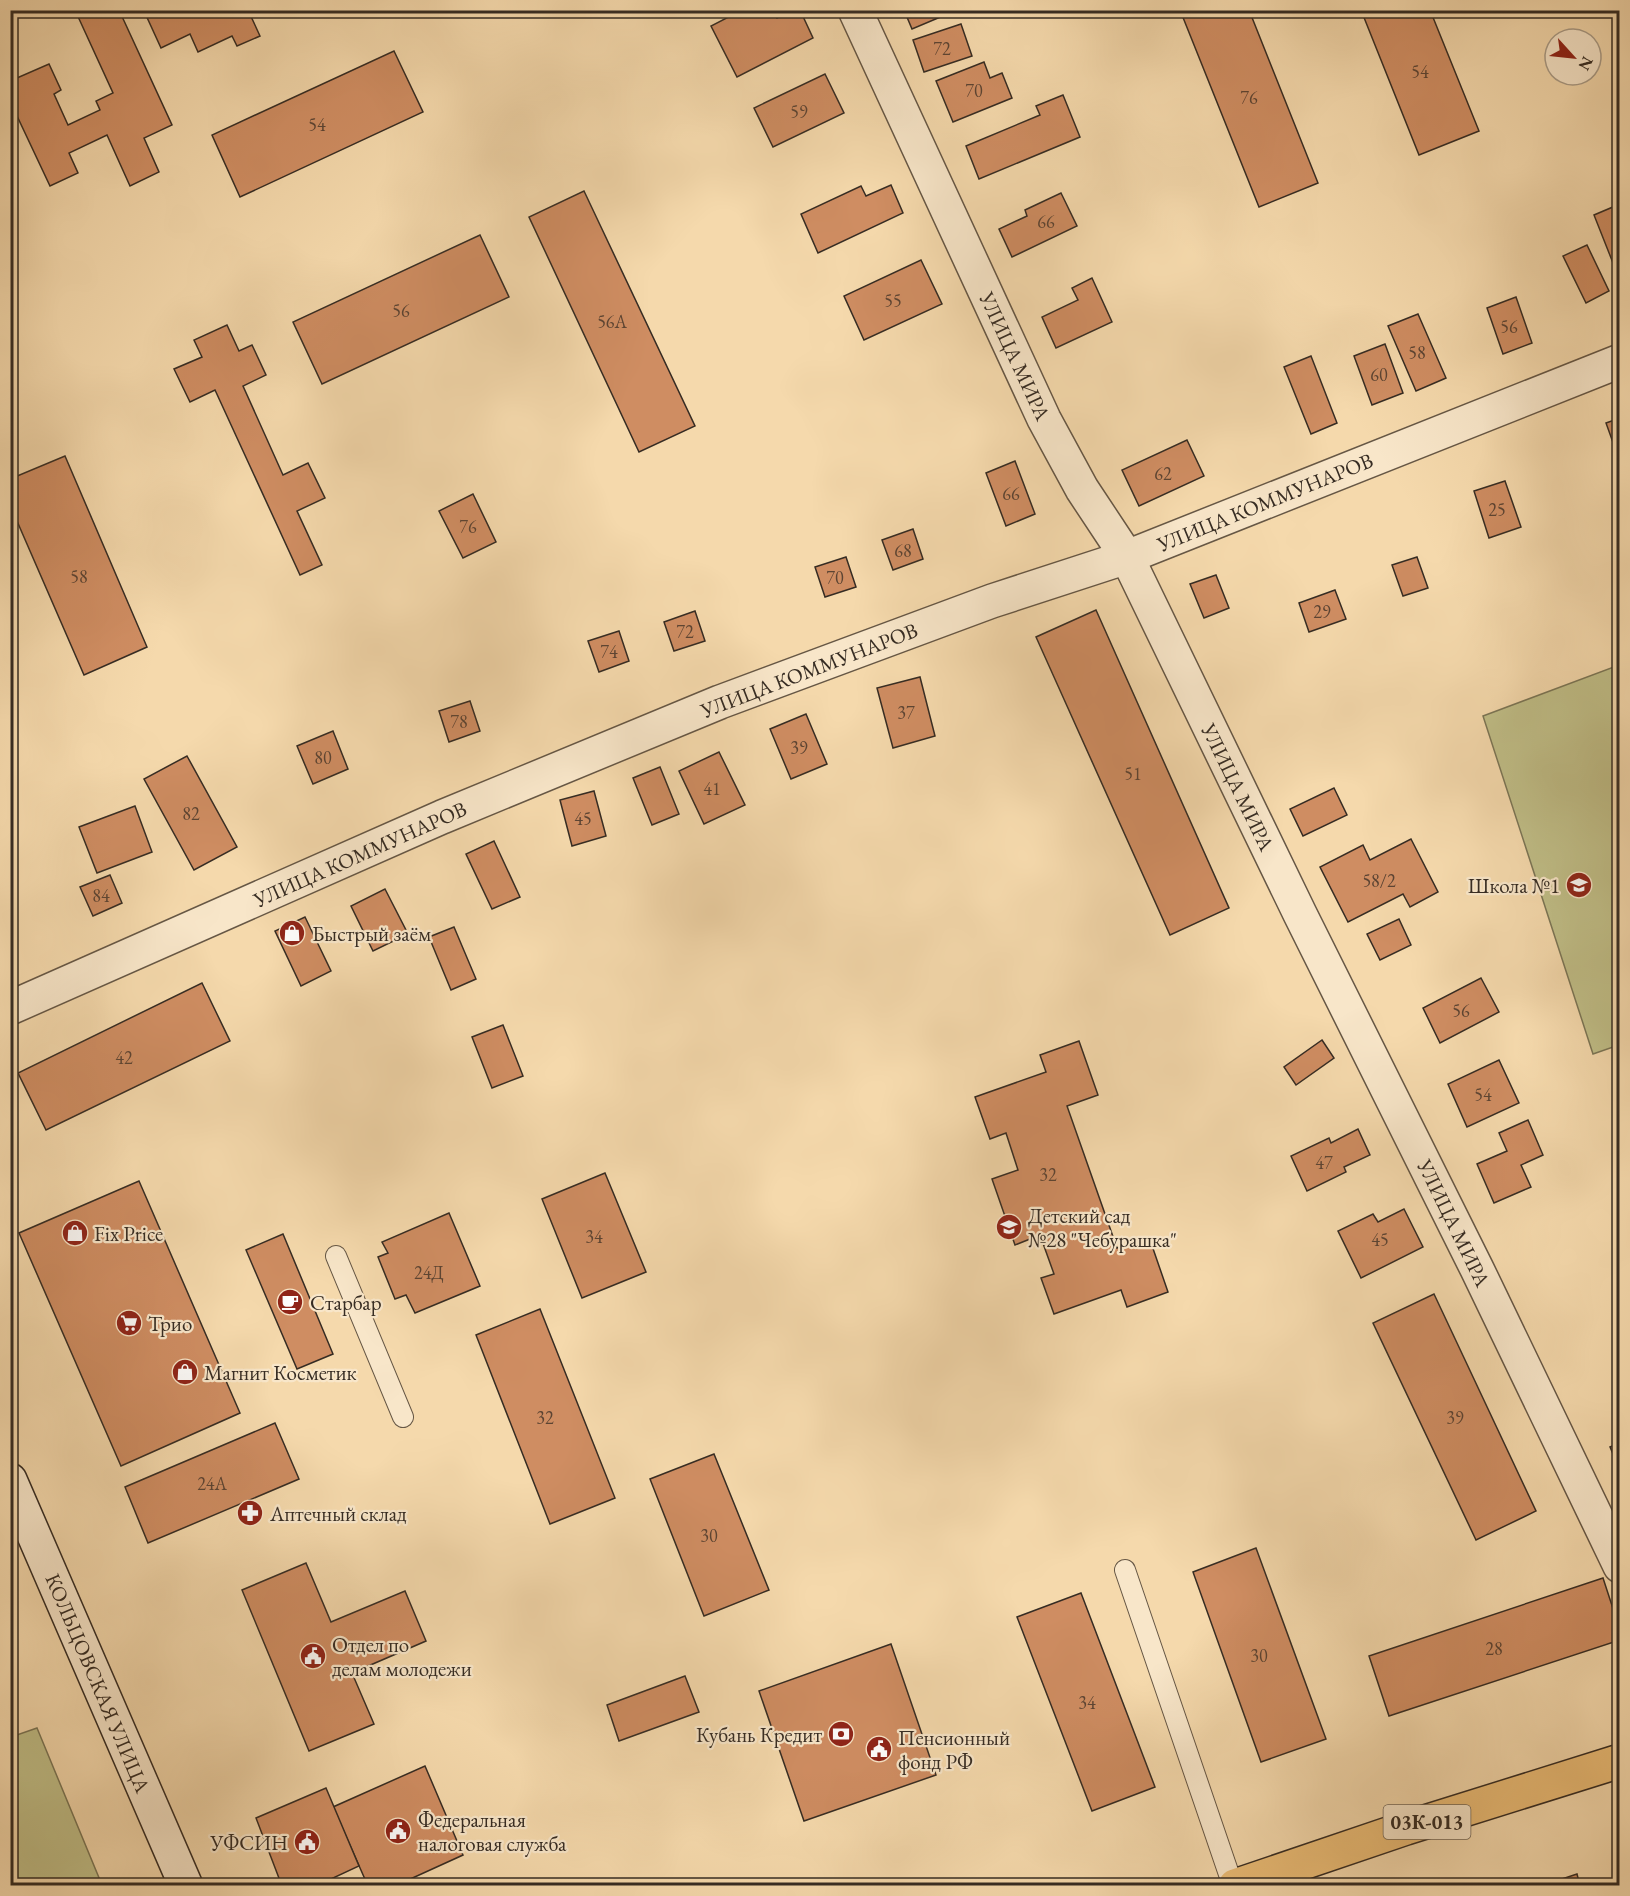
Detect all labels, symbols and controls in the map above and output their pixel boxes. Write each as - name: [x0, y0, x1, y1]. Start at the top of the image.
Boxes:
- north arrow: [1543, 27, 1603, 87]
- house number: 72: [933, 37, 951, 60]
- text: N: [1574, 53, 1598, 74]
- house number: 54: [1411, 60, 1429, 83]
- house number: 70: [965, 79, 983, 102]
- house number: 76: [1240, 86, 1258, 109]
- house number: 59: [790, 100, 808, 123]
- house number: 54: [308, 113, 326, 136]
- house number: 66: [1037, 210, 1055, 233]
- street label: УЛИЦА МИРА: [973, 286, 1057, 425]
- house number: 55: [884, 289, 902, 312]
- house number: 56: [392, 299, 410, 322]
- house number: 56А: [597, 310, 627, 333]
- house number: 56: [1500, 315, 1518, 338]
- house number: 58: [1408, 341, 1426, 364]
- house number: 60: [1370, 363, 1388, 386]
- street label: УЛИЦА КОММУНАРОВ: [1152, 446, 1377, 558]
- house number: 62: [1154, 462, 1172, 485]
- house number: 66: [1002, 482, 1020, 505]
- house number: 25: [1488, 498, 1506, 521]
- house number: 76: [459, 515, 477, 538]
- house number: 68: [894, 539, 912, 562]
- house number: 58: [70, 565, 88, 588]
- house number: 70: [826, 566, 844, 589]
- house number: 29: [1313, 600, 1331, 623]
- street label: УЛИЦА КОММУНАРОВ: [696, 616, 921, 724]
- house number: 72: [676, 620, 694, 643]
- house number: 74: [600, 640, 618, 663]
- house number: 37: [897, 701, 915, 724]
- house number: 78: [450, 710, 468, 733]
- street label: УЛИЦА МИРА: [1195, 718, 1281, 856]
- house number: 39: [790, 736, 808, 759]
- house number: 80: [314, 746, 332, 769]
- house number: 51: [1124, 762, 1142, 785]
- house number: 41: [703, 777, 721, 800]
- street label: УЛИЦА КОММУНАРОВ: [248, 795, 471, 914]
- house number: 82: [182, 802, 200, 825]
- house number: 45: [574, 807, 592, 830]
- house number: 58/2: [1362, 869, 1396, 892]
- school or university icon: Школа №1: [1564, 870, 1594, 900]
- place label: Школа №1: [1468, 872, 1560, 899]
- house number: 84: [92, 884, 110, 907]
- shop icon: Быстрый заём: [277, 918, 307, 948]
- place label: Быстрый заём: [312, 920, 431, 947]
- house number: 56: [1452, 999, 1470, 1022]
- house number: 42: [115, 1046, 133, 1069]
- house number: 54: [1474, 1083, 1492, 1106]
- house number: 47: [1315, 1151, 1333, 1174]
- street label: УЛИЦА МИРА: [1411, 1154, 1497, 1292]
- house number: 32: [1039, 1163, 1057, 1186]
- place label: Детский сад №28 "Чебурашка": [1028, 1202, 1177, 1253]
- school or university icon: Детский сад №28 "Чебурашка": [994, 1212, 1024, 1242]
- shop icon: Fix Price: [60, 1218, 90, 1248]
- place label: Fix Price: [94, 1220, 163, 1247]
- house number: 34: [585, 1225, 603, 1248]
- house number: 45: [1371, 1228, 1389, 1251]
- house number: 24Д: [414, 1261, 444, 1284]
- cafe icon: Старбар: [275, 1287, 305, 1317]
- place label: Старбар: [310, 1289, 382, 1316]
- supermarket icon: Трио: [114, 1308, 144, 1338]
- place label: Трио: [148, 1310, 192, 1337]
- shop icon: Магнит Косметик: [170, 1357, 200, 1387]
- place label: Магнит Косметик: [204, 1359, 357, 1386]
- house number: 32: [536, 1406, 554, 1429]
- house number: 39: [1446, 1406, 1464, 1429]
- house number: 24А: [197, 1472, 227, 1495]
- pharmacy icon: Аптечный склад: [235, 1498, 265, 1528]
- place label: Аптечный склад: [269, 1500, 407, 1527]
- house number: 30: [700, 1524, 718, 1547]
- street label: КОЛЬЦОВСКАЯ УЛИЦА: [40, 1569, 157, 1797]
- place label: Отдел по делам молодежи: [332, 1631, 472, 1682]
- house number: 28: [1485, 1637, 1503, 1660]
- public building icon: Отдел по делам молодежи: [298, 1641, 328, 1671]
- house number: 30: [1250, 1644, 1268, 1667]
- house number: 34: [1078, 1691, 1096, 1714]
- bank icon: Кубань Кредит: [826, 1719, 856, 1749]
- place label: Кубань Кредит: [696, 1721, 822, 1748]
- place label: Пенсионный фонд РФ: [898, 1724, 1010, 1775]
- public building icon: Пенсионный фонд РФ: [864, 1734, 894, 1764]
- road number: 03К-013: [1384, 1805, 1470, 1839]
- place label: Федеральная налоговая служба: [418, 1806, 567, 1857]
- public building icon: Федеральная налоговая служба: [383, 1816, 413, 1846]
- public building icon: УФСИН: [292, 1827, 322, 1857]
- place label: УФСИН: [209, 1829, 288, 1856]

